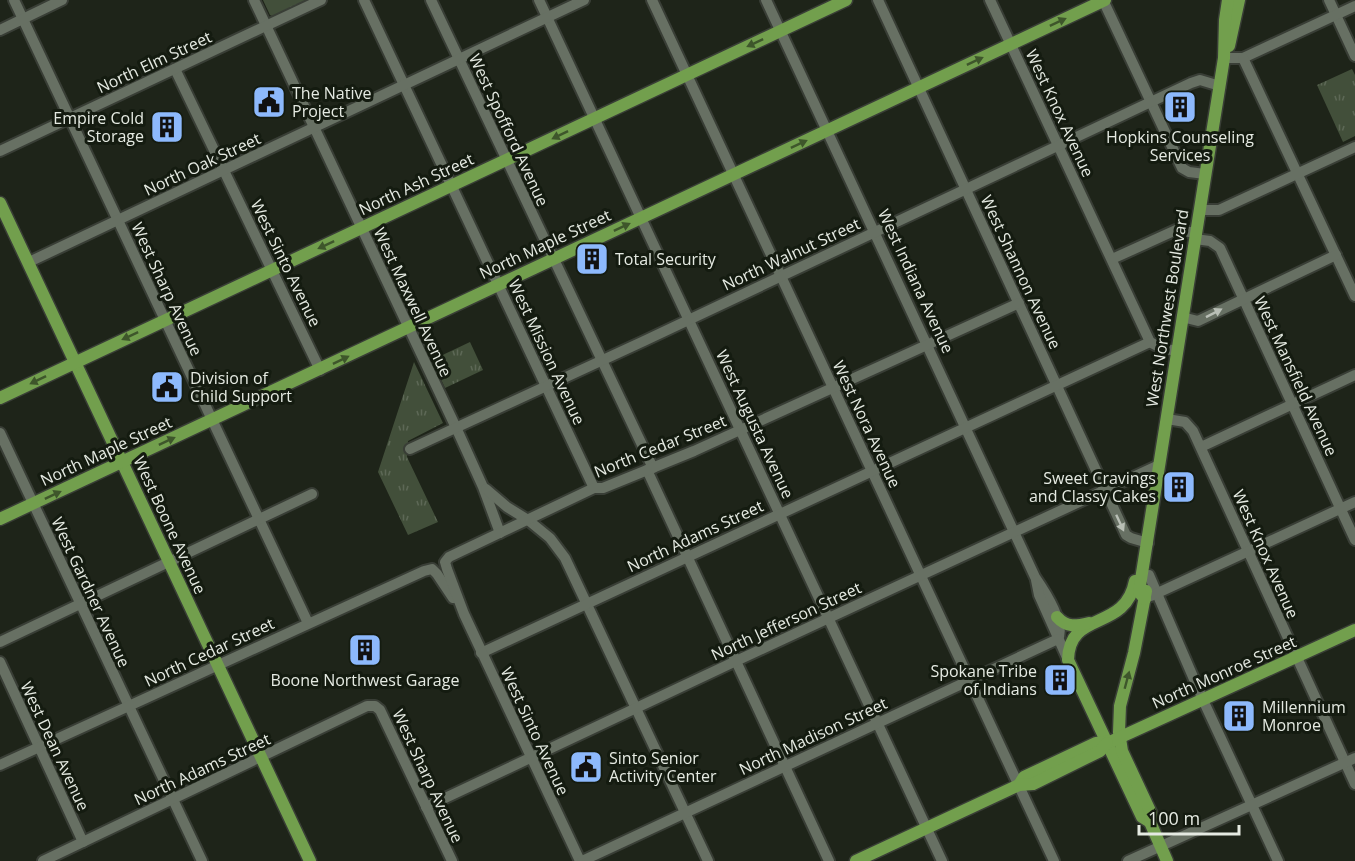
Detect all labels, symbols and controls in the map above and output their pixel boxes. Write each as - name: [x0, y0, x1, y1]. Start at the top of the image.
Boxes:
- one-way arrow: [1050, 18, 1067, 27]
- street label: North Elm Street: [93, 26, 215, 98]
- one-way arrow: [747, 39, 764, 48]
- street label: West Knox Avenue: [1021, 45, 1099, 181]
- street label: West Spofford Avenue: [464, 50, 554, 210]
- one-way arrow: [966, 56, 983, 65]
- place label: The Native Project: [292, 82, 371, 122]
- public building icon: The Native Project: [251, 84, 287, 120]
- building icon: Hopkins Counseling Services: [1162, 89, 1198, 125]
- place label: Empire Cold Storage: [53, 107, 144, 147]
- building icon: Empire Cold Storage: [149, 109, 185, 145]
- place label: Hopkins Counseling Services: [1106, 126, 1254, 166]
- street label: North Oak Street: [140, 127, 264, 201]
- one-way arrow: [551, 131, 568, 140]
- one-way arrow: [790, 139, 807, 148]
- street label: North Ash Street: [355, 148, 477, 220]
- street label: West Shannon Avenue: [976, 191, 1066, 353]
- street label: West Sinto Avenue: [246, 196, 326, 330]
- street label: North Maple Street: [476, 204, 615, 284]
- street label: West Indiana Avenue: [873, 205, 959, 357]
- street label: West Northwest Boulevard: [1141, 208, 1193, 408]
- street label: North Walnut Street: [718, 212, 864, 296]
- street label: West Sharp Avenue: [126, 219, 208, 359]
- one-way arrow: [614, 222, 631, 231]
- street label: West Maxwell Avenue: [369, 224, 457, 380]
- one-way arrow: [318, 240, 335, 249]
- building icon: Total Security: [574, 241, 610, 277]
- place label: Total Security: [615, 248, 717, 270]
- street label: West Mission Avenue: [504, 276, 590, 428]
- street label: West Mansfield Avenue: [1249, 292, 1343, 460]
- one-way arrow: [1205, 309, 1222, 318]
- one-way arrow: [122, 332, 139, 341]
- street label: West Augusta Avenue: [711, 346, 799, 502]
- one-way arrow: [332, 355, 349, 364]
- street label: West Nora Avenue: [828, 357, 906, 491]
- place label: Division of Child Support: [190, 367, 292, 407]
- public building icon: Division of Child Support: [149, 369, 185, 405]
- one-way arrow: [29, 376, 46, 385]
- street label: North Cedar Street: [591, 409, 730, 483]
- street label: North Maple Street: [37, 411, 176, 491]
- one-way arrow: [159, 436, 176, 445]
- street label: West Boone Avenue: [128, 453, 212, 597]
- place label: Sweet Cravings and Classy Cakes: [1029, 467, 1156, 507]
- building icon: Sweet Cravings and Classy Cakes: [1161, 469, 1197, 505]
- street label: West Knox Avenue: [1228, 486, 1304, 622]
- one-way arrow: [45, 490, 62, 499]
- street label: North Adams Street: [623, 495, 767, 577]
- street label: West Gardner Avenue: [47, 513, 135, 671]
- one-way arrow: [1116, 514, 1126, 532]
- street label: North Jefferson Street: [707, 576, 865, 665]
- street label: North Cedar Street: [140, 612, 278, 692]
- street label: North Monroe Street: [1148, 630, 1300, 714]
- building icon: Boone Northwest Garage: [347, 632, 383, 668]
- place label: Spokane Tribe of Indians: [930, 660, 1037, 700]
- building icon: Spokane Tribe of Indians: [1042, 662, 1078, 698]
- street label: West Sinto Avenue: [496, 663, 574, 799]
- place label: Boone Northwest Garage: [271, 669, 459, 691]
- one-way arrow: [1123, 671, 1132, 689]
- street label: West Dean Avenue: [15, 678, 95, 814]
- street label: North Madison Street: [735, 692, 891, 780]
- place label: Millennium Monroe: [1262, 696, 1346, 736]
- building icon: Millennium Monroe: [1221, 698, 1257, 734]
- street label: West Sharp Avenue: [387, 706, 469, 846]
- street label: North Adams Street: [130, 728, 274, 810]
- place label: Sinto Senior Activity Center: [609, 747, 717, 787]
- public building icon: Sinto Senior Activity Center: [568, 749, 604, 785]
- scale bar: [1139, 798, 1240, 836]
- text: 100 m: [1148, 806, 1200, 830]

